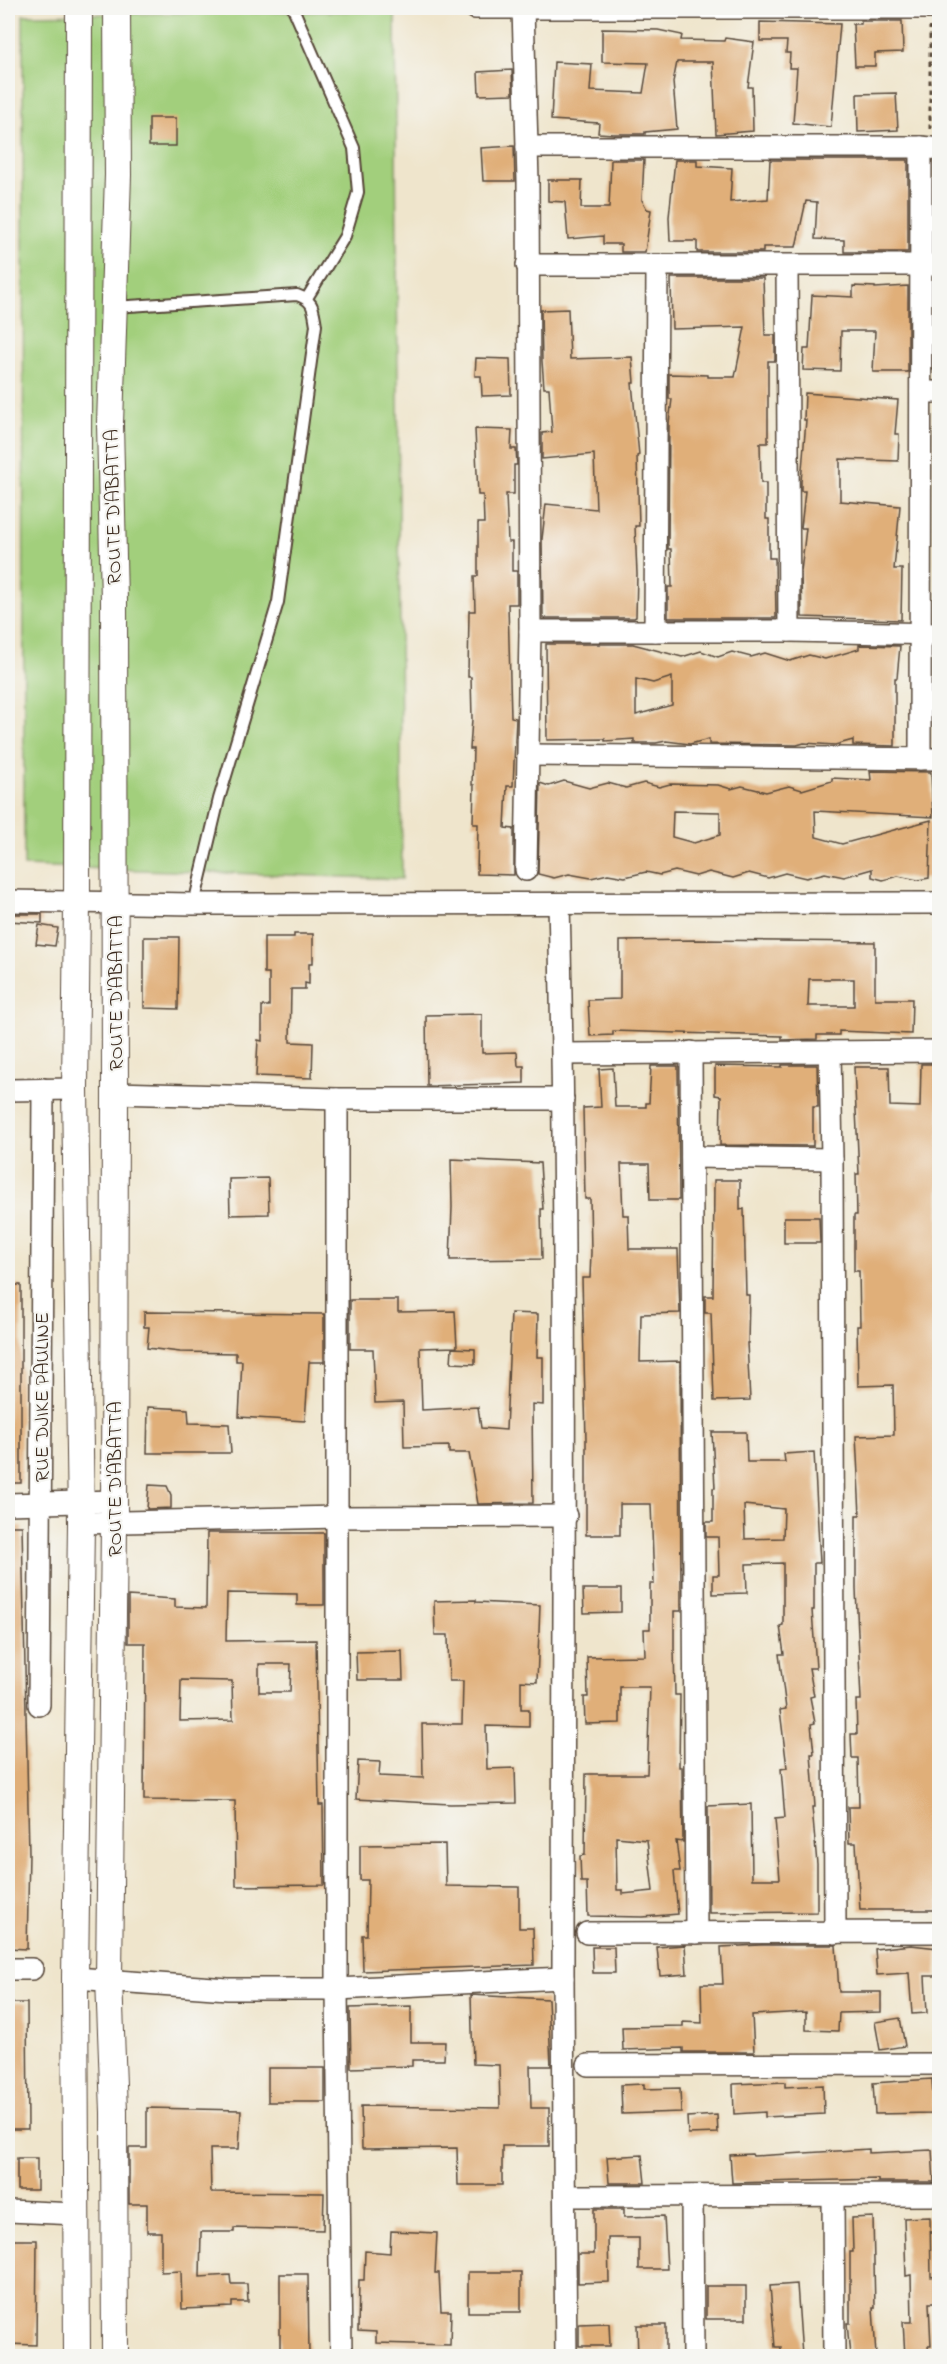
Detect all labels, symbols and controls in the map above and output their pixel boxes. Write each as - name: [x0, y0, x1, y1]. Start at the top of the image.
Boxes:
- street label: ROUTE D'ABATTA: [99, 429, 130, 585]
- street label: ROUTE D'ABATTA: [103, 915, 132, 1071]
- street label: RUE DJIKE PAULINE: [29, 1312, 58, 1482]
- street label: ROUTE D'ABATTA: [102, 1401, 131, 1557]

